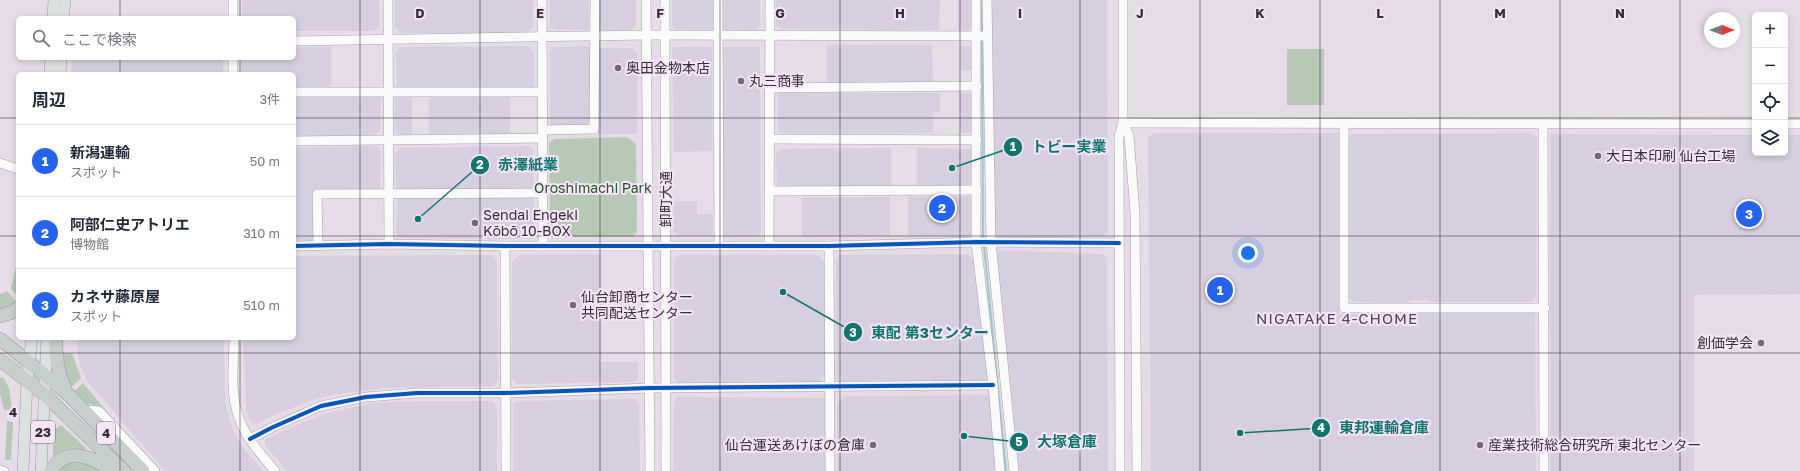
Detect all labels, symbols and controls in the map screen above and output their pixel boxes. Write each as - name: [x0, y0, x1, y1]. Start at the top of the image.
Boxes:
- text: D: [415, 5, 425, 21]
- text: E: [536, 5, 544, 21]
- text: F: [656, 5, 664, 21]
- text: G: [775, 5, 785, 21]
- text: H: [895, 5, 905, 21]
- text: I: [1018, 5, 1022, 21]
- text: J: [1136, 5, 1144, 21]
- text: K: [1255, 5, 1265, 21]
- text: L: [1376, 5, 1384, 21]
- text: M: [1494, 5, 1506, 21]
- text: N: [1615, 5, 1625, 21]
- north arrow: [1704, 12, 1740, 48]
- map controls: [1752, 12, 1788, 156]
- button: +: [1752, 12, 1788, 48]
- search box: [16, 16, 296, 60]
- icon: search: [30, 27, 52, 49]
- text: ここで検索: [62, 30, 137, 48]
- button: −: [1752, 48, 1788, 84]
- place label: 奥田金物本店: [626, 59, 710, 76]
- marker: 奥田金物本店: [613, 63, 623, 73]
- place label: 丸三商事: [749, 72, 805, 89]
- marker: 丸三商事: [736, 76, 746, 86]
- button: locate: [1752, 84, 1788, 120]
- text: 周辺: [32, 89, 66, 110]
- text: 3件: [259, 91, 280, 107]
- button: layers: [1752, 120, 1788, 156]
- callout: トビー実業: [1003, 133, 1114, 160]
- text: トビー実業: [1031, 137, 1107, 155]
- text: 1: [1010, 139, 1016, 154]
- text: 新潟運輸: [70, 143, 130, 161]
- place label: 大日本印刷 仙台工場: [1606, 147, 1736, 164]
- callout: 赤澤紙業: [470, 151, 566, 178]
- marker: 大日本印刷 仙台工場: [1593, 151, 1603, 161]
- text: 1: [42, 153, 48, 169]
- text: 50 m: [250, 153, 280, 169]
- text: 赤澤紙業: [498, 155, 558, 173]
- text: 2: [476, 157, 484, 172]
- text: スポット: [70, 164, 122, 180]
- street label: 卸町大通: [657, 171, 674, 227]
- park label: Oroshimachi Park: [534, 179, 652, 196]
- pin: 2: [929, 193, 955, 223]
- pin: 3: [1736, 199, 1762, 229]
- place label: Sendai Engeki Kōbō 10-BOX: [483, 206, 578, 239]
- text: 阿部仁史アトリエ: [70, 215, 190, 233]
- marker: Sendai Engeki Kōbō 10-BOX: [470, 218, 480, 228]
- text: 2: [41, 225, 49, 241]
- text: 310 m: [243, 225, 280, 241]
- text: 博物館: [70, 236, 109, 252]
- your location: [1238, 243, 1258, 263]
- pin: 1: [1207, 275, 1233, 305]
- text: カネサ藤原屋: [70, 287, 160, 305]
- place label: 仙台卸商センター 共同配送センター: [581, 288, 693, 321]
- text: 3: [41, 297, 49, 313]
- text: 510 m: [243, 297, 280, 313]
- marker: 仙台卸商センター 共同配送センター: [568, 300, 578, 310]
- text: スポット: [70, 308, 122, 324]
- district label: NIGATAKE 4-CHOME: [1256, 309, 1418, 327]
- callout: 東配 第3センター: [843, 319, 997, 346]
- text: 東配 第3センター: [871, 323, 989, 341]
- text: 3: [849, 325, 857, 340]
- place label: 創価学会: [1697, 334, 1753, 351]
- marker: 創価学会: [1756, 338, 1766, 348]
- text: 4: [9, 404, 17, 420]
- callout: 東邦運輸倉庫: [1311, 414, 1437, 441]
- text: 東邦運輸倉庫: [1339, 418, 1429, 436]
- text: 4: [1317, 420, 1325, 435]
- road number: 23: [31, 421, 55, 443]
- road number: 4: [97, 422, 115, 444]
- callout: 大塚倉庫: [1009, 429, 1105, 456]
- text: 大塚倉庫: [1037, 432, 1097, 450]
- text: 5: [1015, 434, 1023, 449]
- place label: 仙台運送あけぼの倉庫: [725, 436, 865, 453]
- place label: 産業技術総合研究所 東北センター: [1488, 436, 1702, 453]
- marker: 仙台運送あけぼの倉庫: [868, 440, 878, 450]
- marker: 産業技術総合研究所 東北センター: [1475, 440, 1485, 450]

